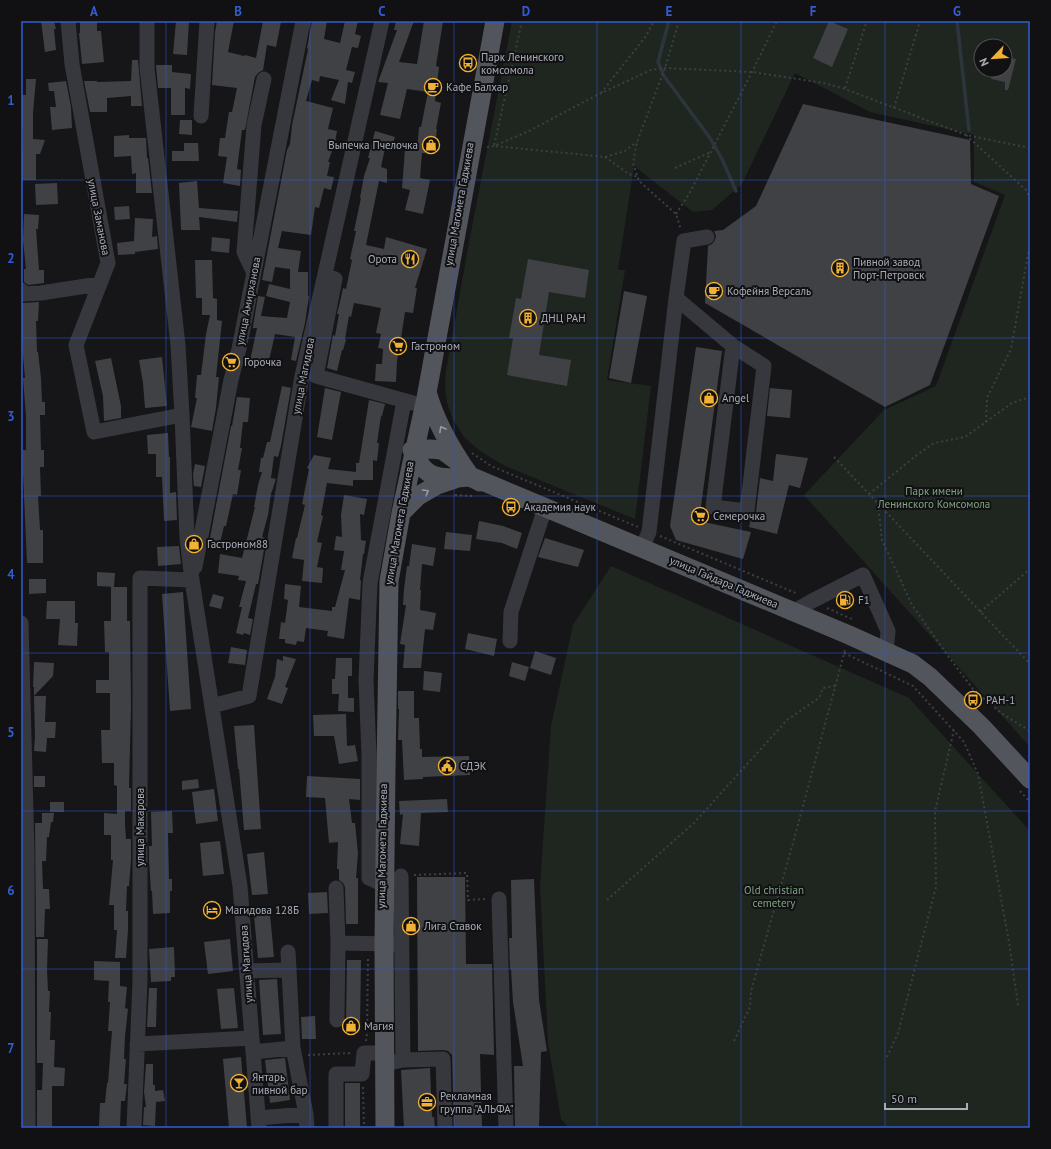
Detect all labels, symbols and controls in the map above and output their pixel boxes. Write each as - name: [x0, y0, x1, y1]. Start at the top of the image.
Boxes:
- text: A: [90, 3, 98, 20]
- text: B: [234, 3, 242, 20]
- text: C: [378, 3, 386, 20]
- text: D: [522, 3, 530, 20]
- text: E: [666, 3, 673, 20]
- text: F: [810, 3, 817, 20]
- text: G: [953, 3, 961, 20]
- north arrow: [973, 38, 1013, 78]
- place label: Парк Ленинского комсомола: [481, 50, 564, 77]
- bus stop icon: Парк Ленинского комсомола: [458, 53, 478, 73]
- text: N: [976, 56, 992, 68]
- cafe icon: Кафе Балхар: [423, 77, 443, 97]
- place label: Кафе Балхар: [446, 80, 508, 94]
- text: 1: [7, 92, 15, 109]
- shop icon: Выпечка Пчелочка: [421, 135, 441, 155]
- place label: Выпечка Пчелочка: [328, 138, 418, 152]
- street label: улица Магомета Гаджиева: [441, 141, 477, 267]
- street label: улица Заманова: [85, 178, 113, 256]
- restaurant icon: Орота: [400, 249, 420, 269]
- text: 2: [7, 250, 15, 267]
- place label: Орота: [368, 252, 397, 266]
- place label: Пивной завод Порт-Петровск: [853, 255, 925, 282]
- street label: улица Амирханова: [233, 256, 263, 346]
- building icon: Пивной завод Порт-Петровск: [830, 258, 850, 278]
- cafe icon: Кофейня Версаль: [704, 281, 724, 301]
- place label: Кофейня Версаль: [727, 284, 811, 298]
- building icon: ДНЦ РАН: [518, 308, 538, 328]
- place label: ДНЦ РАН: [541, 311, 586, 325]
- street label: улица Магидова: [289, 336, 317, 416]
- supermarket icon: Гастроном: [388, 336, 408, 356]
- place label: Гастроном: [411, 339, 460, 353]
- supermarket icon: Горочка: [221, 352, 241, 372]
- place label: Горочка: [244, 355, 282, 369]
- shop icon: Angel: [699, 388, 719, 408]
- place label: Angel: [722, 391, 750, 405]
- text: 3: [7, 408, 15, 425]
- one-way arrow: [440, 426, 447, 433]
- street label: улица Магомета Гаджиева: [381, 460, 417, 586]
- park label: Парк имени Ленинского Комсомола: [877, 484, 990, 511]
- one-way arrow: [422, 489, 429, 496]
- bus stop icon: Академия наук: [501, 497, 521, 517]
- place label: Академия наук: [524, 500, 596, 514]
- supermarket icon: Семерочка: [690, 506, 710, 526]
- place label: Семерочка: [713, 509, 765, 523]
- shop icon: Гастроном88: [184, 534, 204, 554]
- place label: Гастроном88: [207, 537, 268, 551]
- street label: улица Гайдара Гаджиева: [668, 553, 780, 611]
- text: 4: [7, 566, 15, 583]
- fuel station icon: F1: [835, 590, 855, 610]
- place label: F1: [858, 593, 870, 607]
- bus stop icon: РАН-1: [963, 690, 983, 710]
- place label: РАН-1: [986, 693, 1015, 707]
- text: 5: [7, 724, 15, 741]
- public building icon: СДЭК: [437, 756, 457, 776]
- place label: СДЭК: [460, 759, 487, 773]
- street label: улица Магомета Гаджиева: [374, 783, 390, 909]
- street label: улица Макарова: [133, 788, 147, 866]
- text: 6: [7, 882, 15, 899]
- park label: Old сhristian cemetery: [744, 883, 804, 910]
- hotel icon: Магидова 128Б: [202, 900, 222, 920]
- place label: Магидова 128Б: [225, 903, 299, 917]
- shop icon: Лига Ставок: [401, 916, 421, 936]
- place label: Лига Ставок: [423, 919, 482, 933]
- street label: улица Магидова: [236, 925, 256, 1003]
- shop icon: Магия: [341, 1016, 361, 1036]
- place label: Магия: [364, 1019, 393, 1033]
- text: 7: [7, 1040, 15, 1057]
- place label: Янтарь пивной бар: [252, 1070, 308, 1097]
- bar icon: Янтарь пивной бар: [229, 1073, 249, 1093]
- scale bar: [885, 1085, 967, 1111]
- place label: Рекламная группа "АЛЬФА": [440, 1089, 514, 1116]
- text: 50 m: [891, 1091, 917, 1106]
- office icon: Рекламная группа "АЛЬФА": [417, 1092, 437, 1112]

